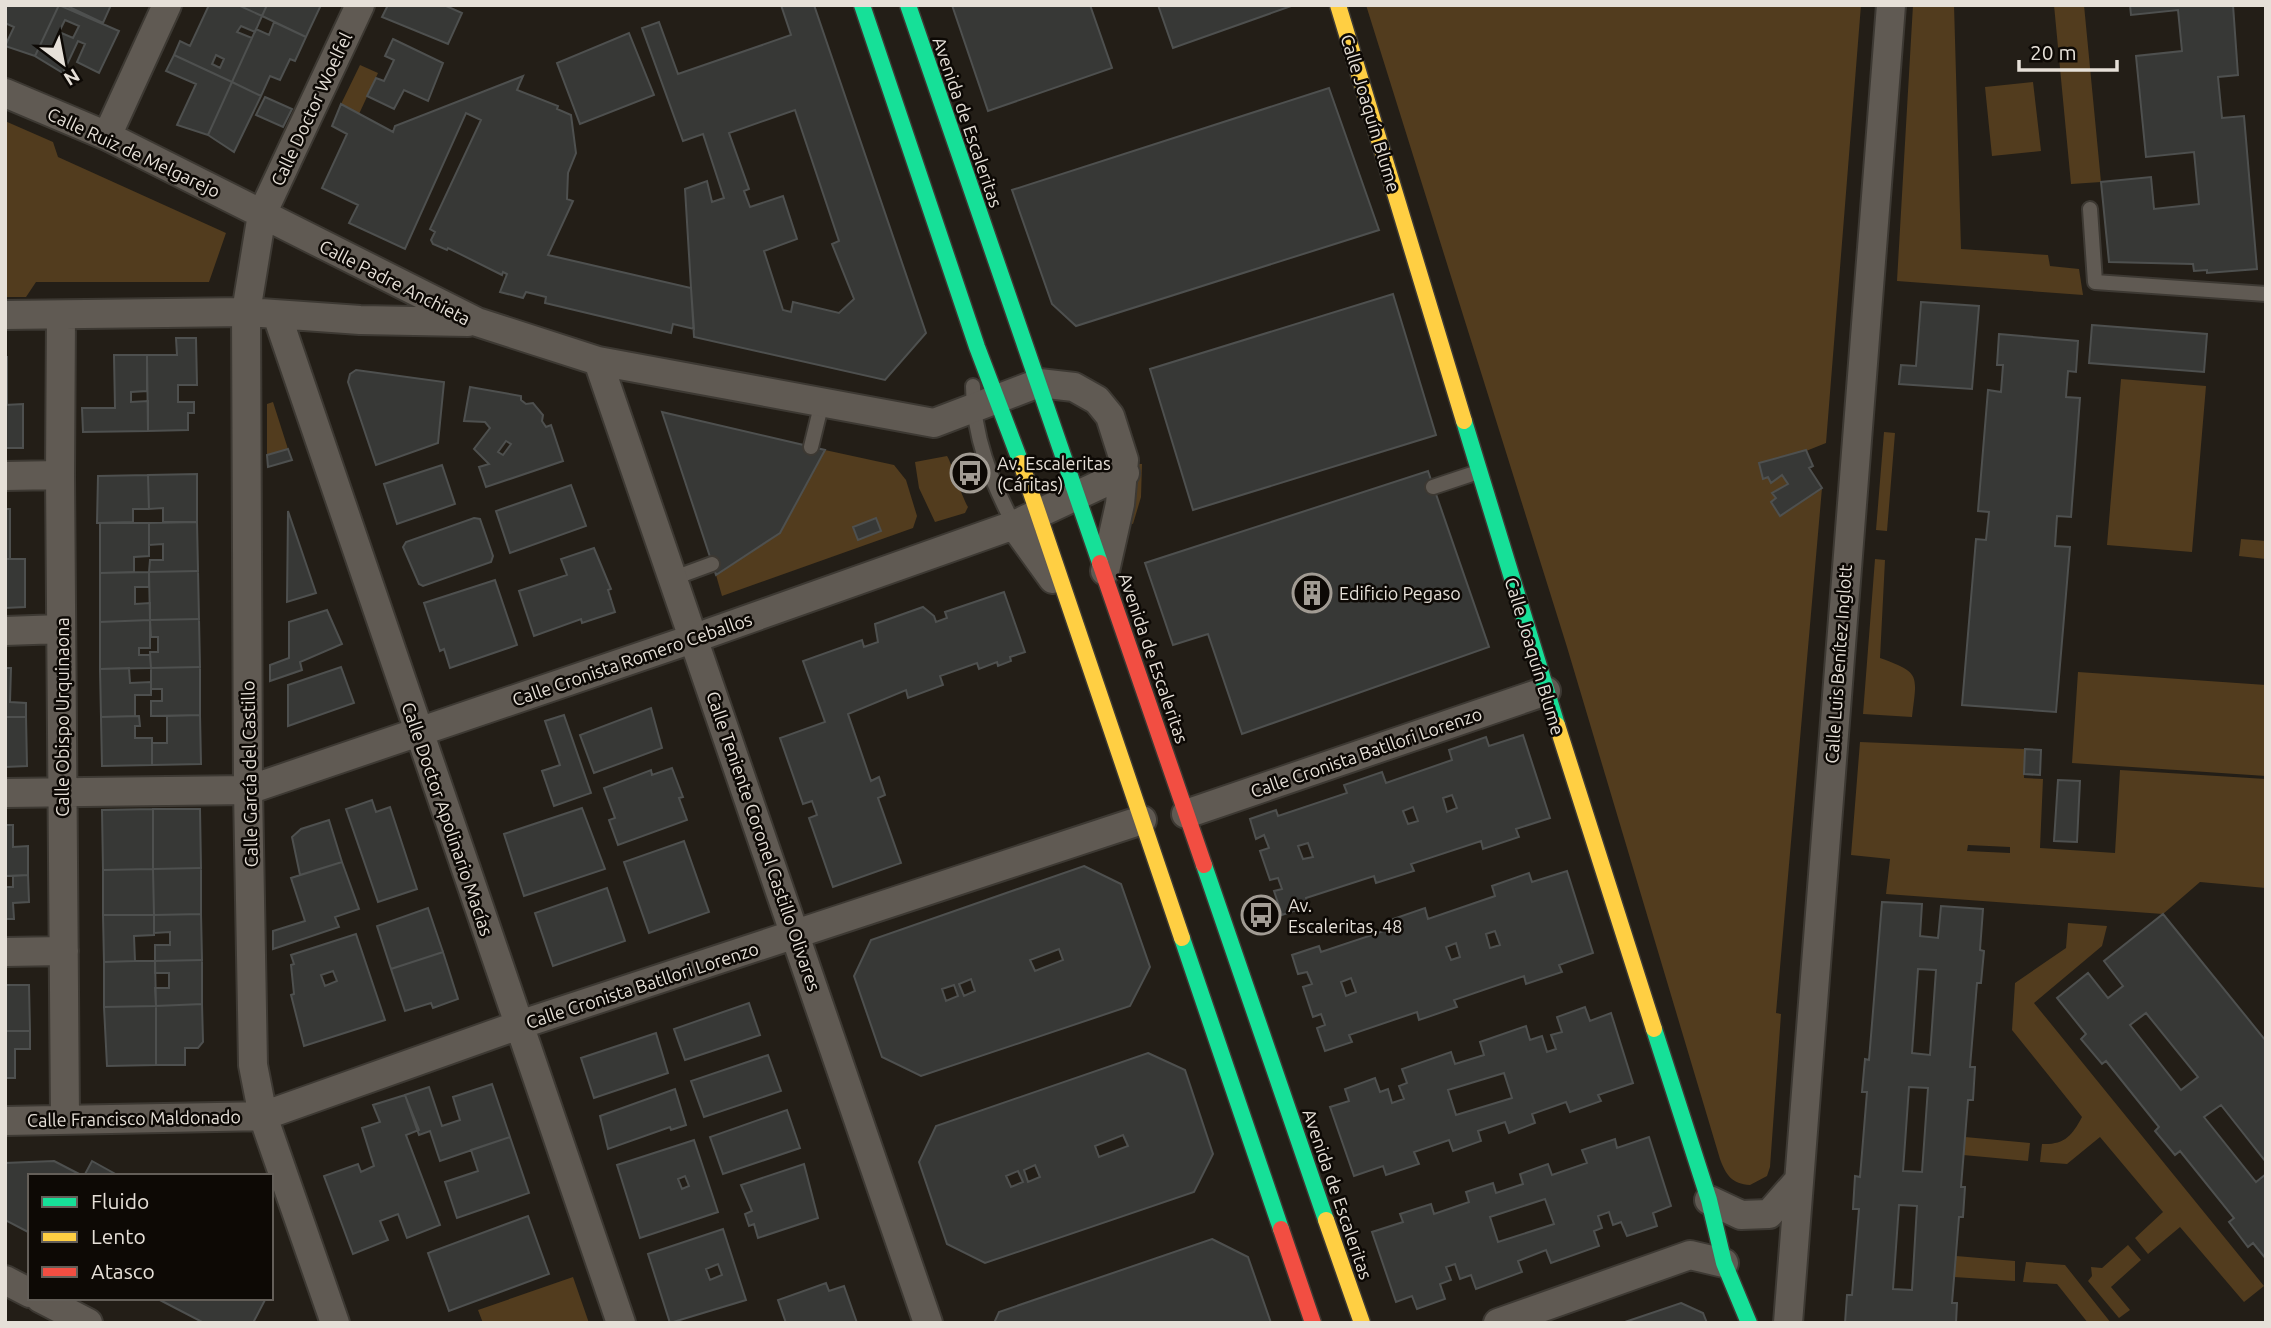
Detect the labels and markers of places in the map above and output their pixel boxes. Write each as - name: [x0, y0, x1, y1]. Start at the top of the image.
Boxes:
- bus stop icon: Av. Escaleritas (Cáritas): [949, 452, 991, 494]
- place label: Av. Escaleritas (Cáritas): [997, 453, 1111, 495]
- building icon: Edificio Pegaso: [1291, 572, 1333, 614]
- place label: Edificio Pegaso: [1339, 583, 1461, 603]
- bus stop icon: Av. Escaleritas, 48: [1240, 894, 1282, 936]
- place label: Av. Escaleritas, 48: [1288, 895, 1402, 936]

